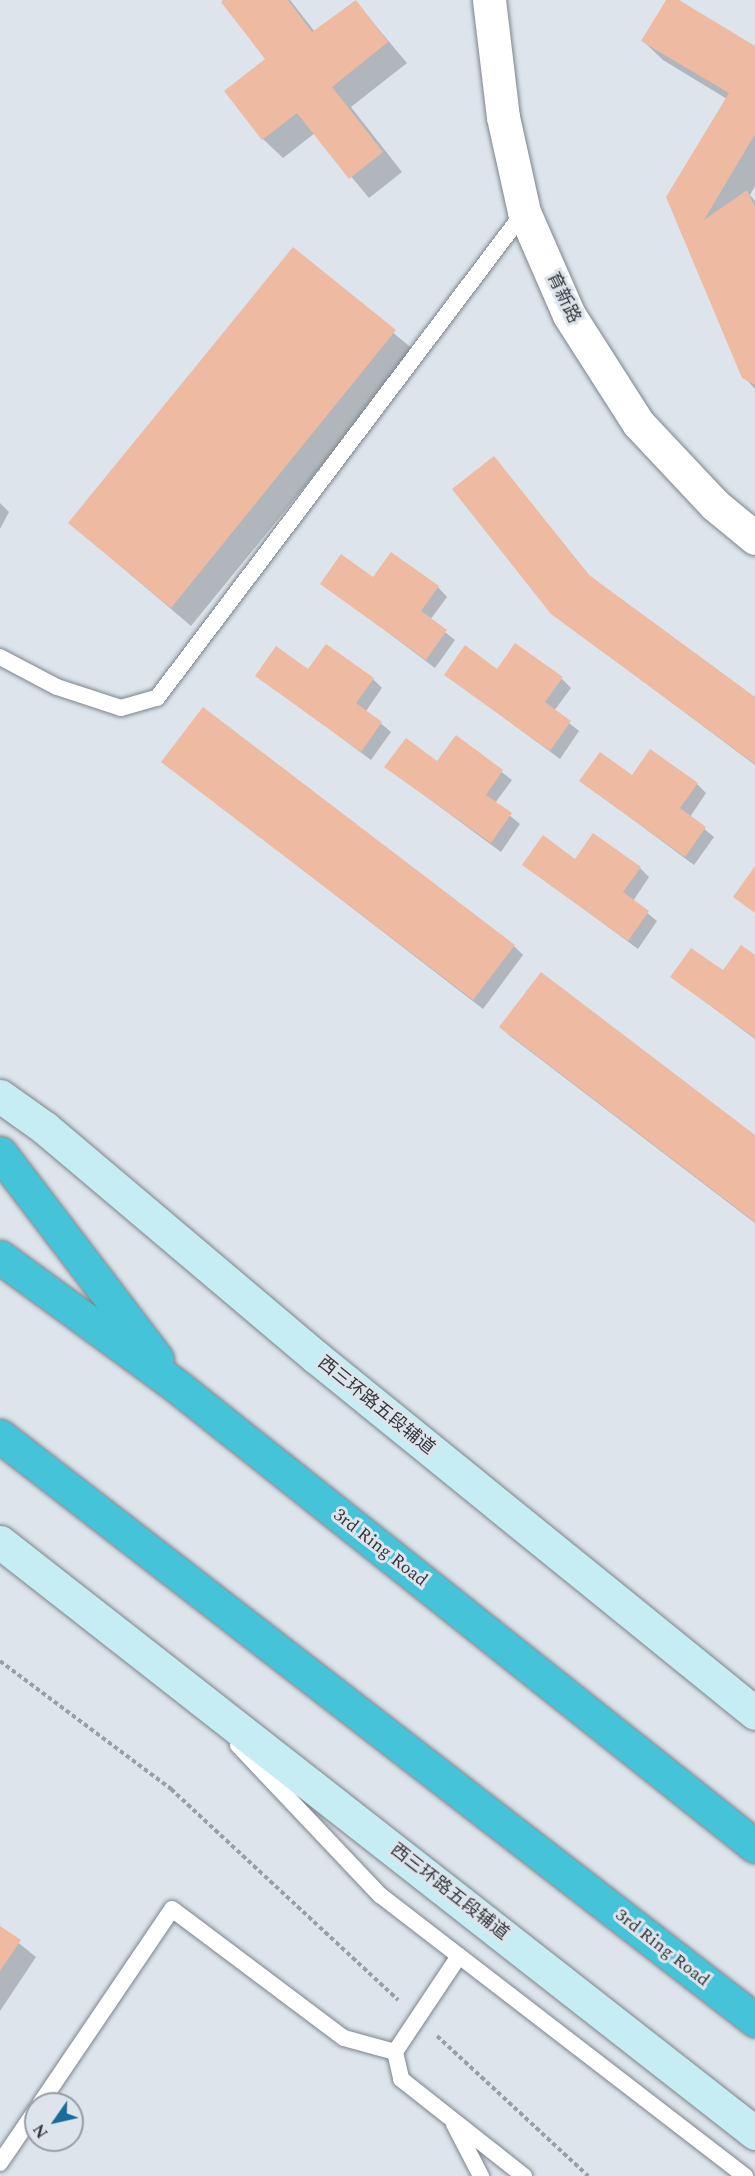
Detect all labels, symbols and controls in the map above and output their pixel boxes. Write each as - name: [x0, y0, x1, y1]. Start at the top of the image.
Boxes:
- street label: 育新路: [541, 269, 585, 327]
- street label: 西三环路五段辅道: [313, 1352, 439, 1460]
- street label: 3rd Ring Road: [329, 1505, 431, 1591]
- street label: 西三环路五段辅道: [386, 1839, 512, 1945]
- street label: 3rd Ring Road: [611, 1905, 713, 1991]
- north arrow: [24, 2092, 84, 2152]
- text: N: [27, 2119, 54, 2143]

